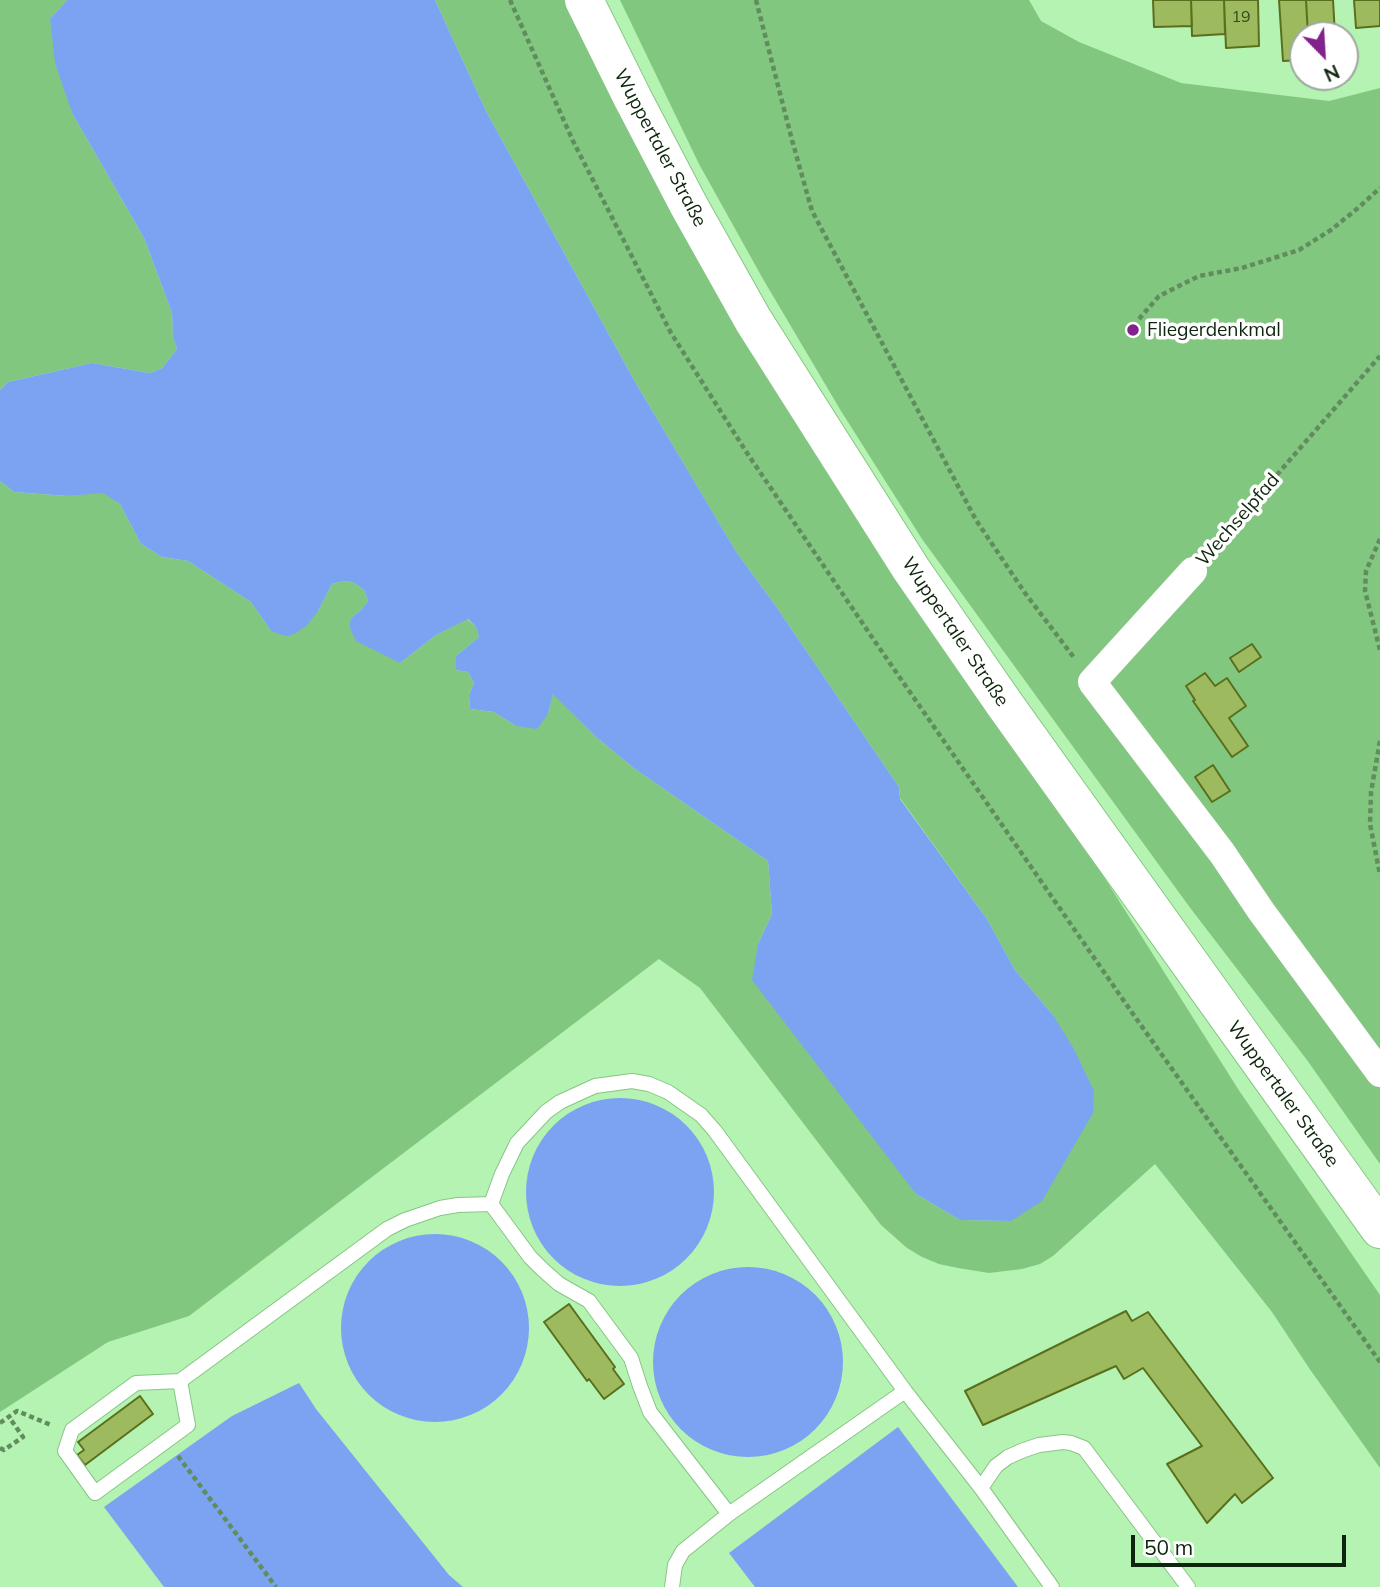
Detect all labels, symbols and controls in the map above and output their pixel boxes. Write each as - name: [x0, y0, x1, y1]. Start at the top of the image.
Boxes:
- house number: 19: [1231, 7, 1251, 27]
- north arrow: [1289, 21, 1359, 91]
- text: N: [1320, 59, 1343, 87]
- street label: Wuppertaler Straße: [609, 65, 711, 231]
- place label: Fliegerdenkmal: [1147, 319, 1281, 341]
- marker: Fliegerdenkmal: [1125, 322, 1141, 338]
- street label: Wechselpfad: [1191, 469, 1285, 571]
- street label: Wuppertaler Straße: [896, 553, 1014, 711]
- street label: Wuppertaler Straße: [1222, 1016, 1344, 1172]
- scale bar: [1135, 1520, 1350, 1564]
- text: 50 m: [1144, 1534, 1193, 1560]

